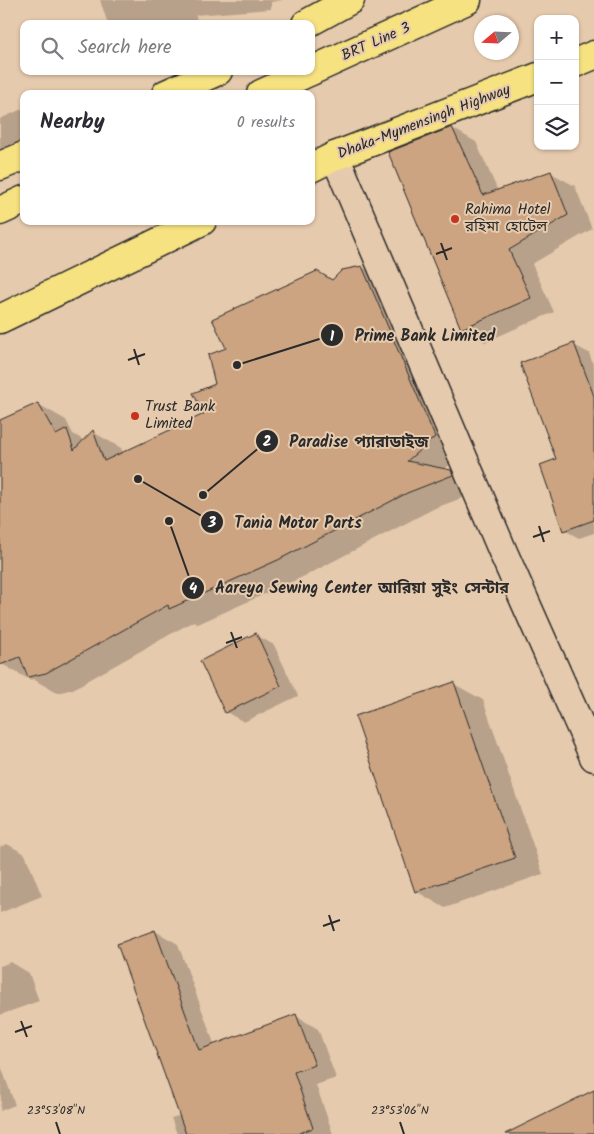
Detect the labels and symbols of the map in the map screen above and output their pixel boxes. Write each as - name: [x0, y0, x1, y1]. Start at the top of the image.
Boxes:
- north arrow: [474, 15, 519, 60]
- street label: BRT Line 3: [338, 16, 415, 68]
- street label: Dhaka-Mymensingh Highway: [334, 78, 515, 166]
- place label: Rahima Hotel রহিমা হোটেল: [464, 198, 551, 239]
- marker: Rahima Hotel রহিমা হোটেল: [449, 213, 461, 225]
- callout: Prime Bank Limited: [320, 320, 505, 351]
- text: Prime Bank Limited: [355, 324, 496, 349]
- text: 1: [330, 325, 335, 349]
- place label: Trust Bank Limited: [145, 395, 216, 436]
- marker: Trust Bank Limited: [129, 410, 141, 422]
- callout: Paradise প্যারাডাইজ: [255, 425, 439, 456]
- text: 2: [263, 430, 272, 454]
- text: Paradise প্যারাডাইজ: [289, 430, 429, 455]
- callout: Tania Motor Parts: [199, 507, 372, 538]
- text: 3: [207, 511, 216, 535]
- text: Tania Motor Parts: [234, 511, 362, 536]
- callout: Aareya Sewing Center আরিয়া সুইং সেন্টার: [180, 572, 519, 603]
- text: Aareya Sewing Center আরিয়া সুইং সেন্টার: [215, 576, 509, 601]
- text: 4: [189, 577, 197, 601]
- text: 23°53'08"N: [27, 1101, 85, 1120]
- text: 23°53'06"N: [371, 1101, 429, 1120]

